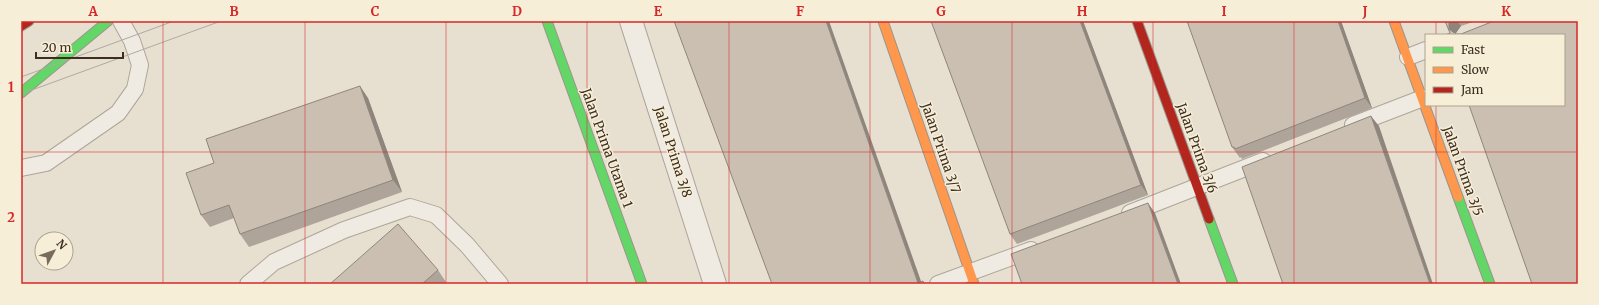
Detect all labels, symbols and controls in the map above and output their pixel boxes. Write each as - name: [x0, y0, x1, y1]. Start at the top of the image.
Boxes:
- text: A: [87, 3, 98, 20]
- text: B: [229, 3, 239, 20]
- text: C: [371, 3, 380, 20]
- text: D: [512, 3, 522, 20]
- text: E: [654, 3, 663, 20]
- text: F: [796, 3, 804, 20]
- text: G: [936, 3, 946, 20]
- text: H: [1077, 3, 1088, 20]
- text: I: [1221, 3, 1227, 20]
- text: J: [1361, 3, 1368, 20]
- text: K: [1501, 3, 1511, 20]
- scale bar: [36, 34, 123, 60]
- legend: [1425, 34, 1565, 106]
- text: 20 m: [42, 40, 71, 55]
- text: Fast: [1461, 42, 1485, 57]
- text: Slow: [1461, 62, 1490, 77]
- text: 1: [8, 79, 14, 96]
- text: Jam: [1460, 82, 1484, 97]
- street label: Jalan Prima Utama 1: [577, 85, 637, 210]
- street label: Jalan Prima 3/7: [917, 99, 965, 196]
- street label: Jalan Prima 3/6: [1172, 100, 1221, 195]
- street label: Jalan Prima 3/8: [650, 103, 696, 200]
- street label: Jalan Prima 3/5: [1439, 123, 1487, 218]
- text: 2: [7, 209, 15, 226]
- north arrow: [34, 231, 74, 271]
- text: N: [53, 237, 70, 253]

